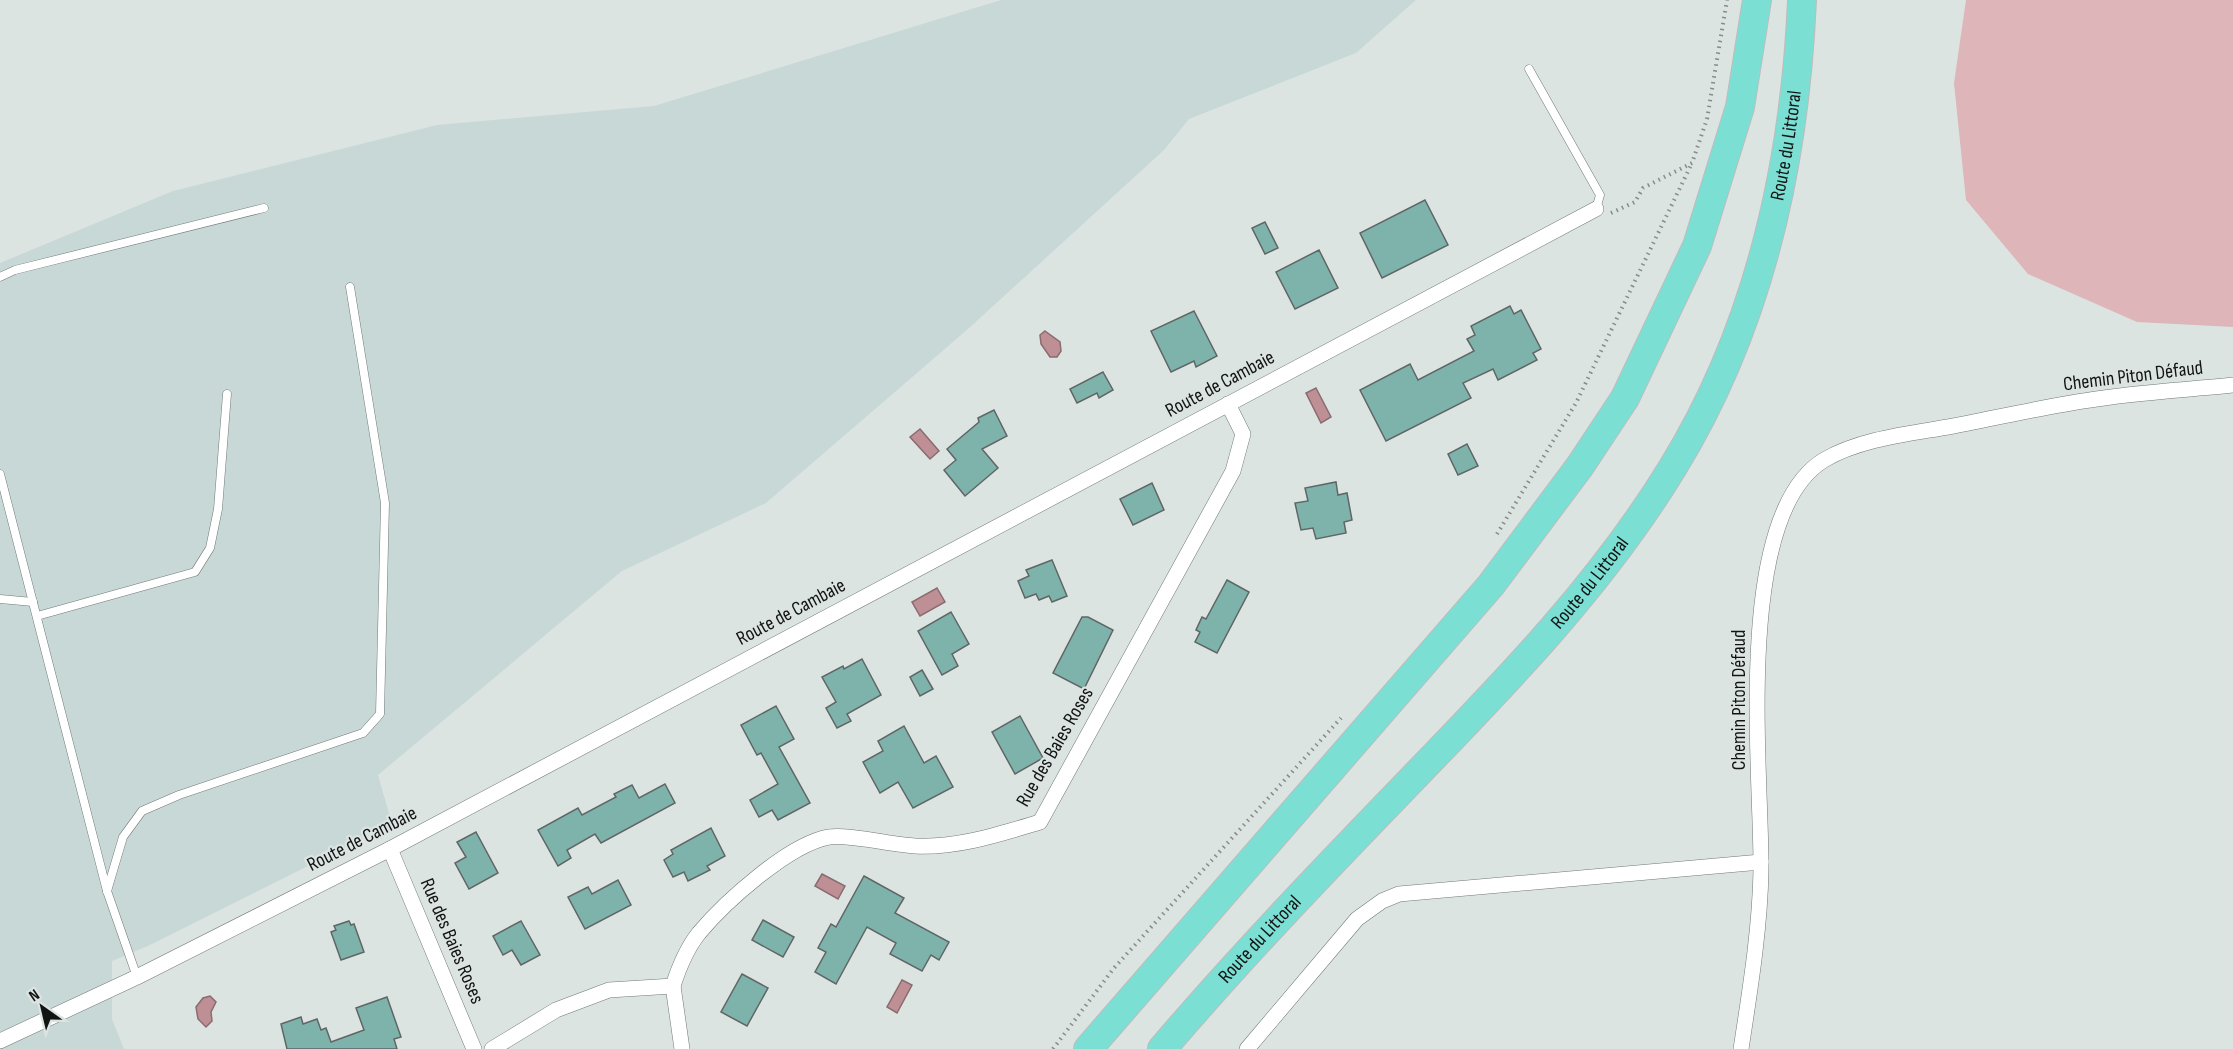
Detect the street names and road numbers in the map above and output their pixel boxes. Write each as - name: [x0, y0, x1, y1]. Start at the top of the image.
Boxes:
- street label: Route du Littoral: [1765, 89, 1807, 203]
- street label: Route de Cambaie: [1161, 345, 1279, 423]
- street label: Chemin Piton Défaud: [2062, 356, 2204, 396]
- street label: Route du Littoral: [1546, 532, 1634, 634]
- street label: Route de Cambaie: [732, 573, 850, 651]
- street label: Chemin Piton Défaud: [1727, 630, 1751, 770]
- street label: Rue des Baies Roses: [1011, 683, 1099, 811]
- street label: Route de Cambaie: [303, 801, 421, 877]
- street label: Rue des Baies Roses: [415, 875, 489, 1007]
- street label: Route du Littoral: [1213, 890, 1306, 988]

